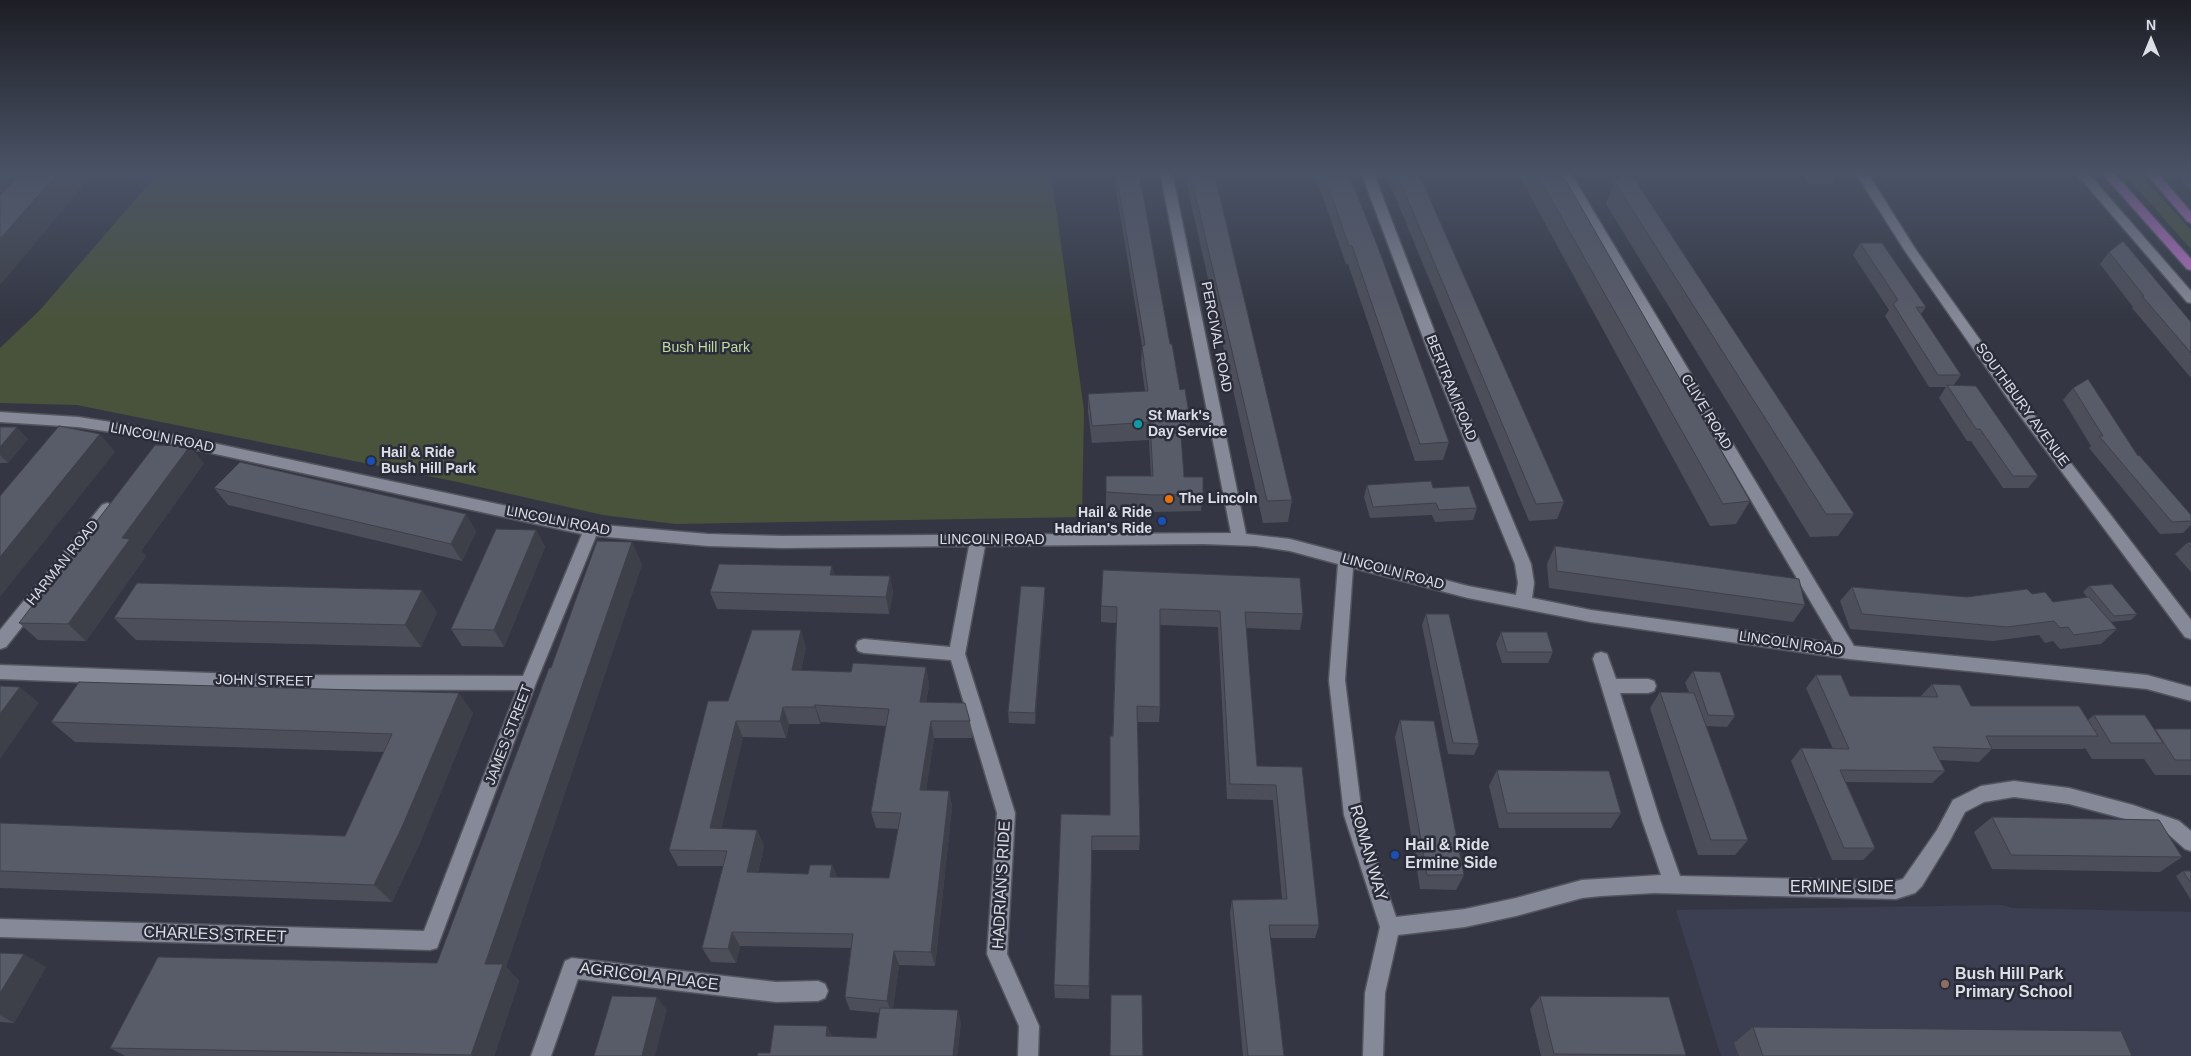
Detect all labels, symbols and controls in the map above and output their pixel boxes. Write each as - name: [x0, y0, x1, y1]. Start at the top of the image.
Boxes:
- north arrow: [2126, 15, 2176, 65]
- text: N: [2146, 17, 2156, 33]
- street label: PERCIVAL ROAD: [1197, 280, 1235, 394]
- street label: BERTRAM ROAD: [1422, 333, 1480, 443]
- park label: Bush Hill Park: [662, 340, 750, 356]
- street label: SOUTHBURY AVENUE: [1972, 340, 2072, 470]
- street label: CLIVE ROAD: [1677, 371, 1735, 453]
- place label: St Mark's Day Service: [1148, 408, 1227, 441]
- marker: St Mark's Day Service: [1132, 418, 1144, 430]
- street label: LINCOLN ROAD: [109, 420, 215, 456]
- place label: Hail & Ride Bush Hill Park: [381, 445, 476, 478]
- marker: Hail & Ride Bush Hill Park: [365, 455, 377, 467]
- place label: The Lincoln: [1179, 491, 1258, 507]
- marker: The Lincoln: [1163, 493, 1175, 505]
- street label: LINCOLN ROAD: [505, 503, 611, 539]
- place label: Hail & Ride Hadrian's Ride: [1055, 505, 1152, 538]
- marker: Hail & Ride Hadrian's Ride: [1156, 515, 1168, 527]
- street label: HARMAN ROAD: [23, 517, 103, 609]
- street label: LINCOLN ROAD: [939, 532, 1045, 548]
- street label: LINCOLN ROAD: [1340, 550, 1446, 594]
- street label: LINCOLN ROAD: [1738, 628, 1844, 660]
- street label: JOHN STREET: [215, 672, 313, 690]
- street label: JAMES STREET: [482, 683, 536, 787]
- street label: ROMAN WAY: [1345, 803, 1391, 903]
- street label: HADRIAN'S RIDE: [989, 820, 1015, 950]
- place label: Hail & Ride Ermine Side: [1405, 836, 1497, 874]
- marker: Hail & Ride Ermine Side: [1389, 849, 1401, 861]
- street label: ERMINE SIDE: [1790, 878, 1894, 898]
- street label: CHARLES STREET: [143, 923, 287, 947]
- street label: AGRICOLA PLACE: [579, 959, 719, 995]
- place label: Bush Hill Park Primary School: [1955, 965, 2072, 1003]
- marker: Bush Hill Park Primary School: [1939, 978, 1951, 990]

